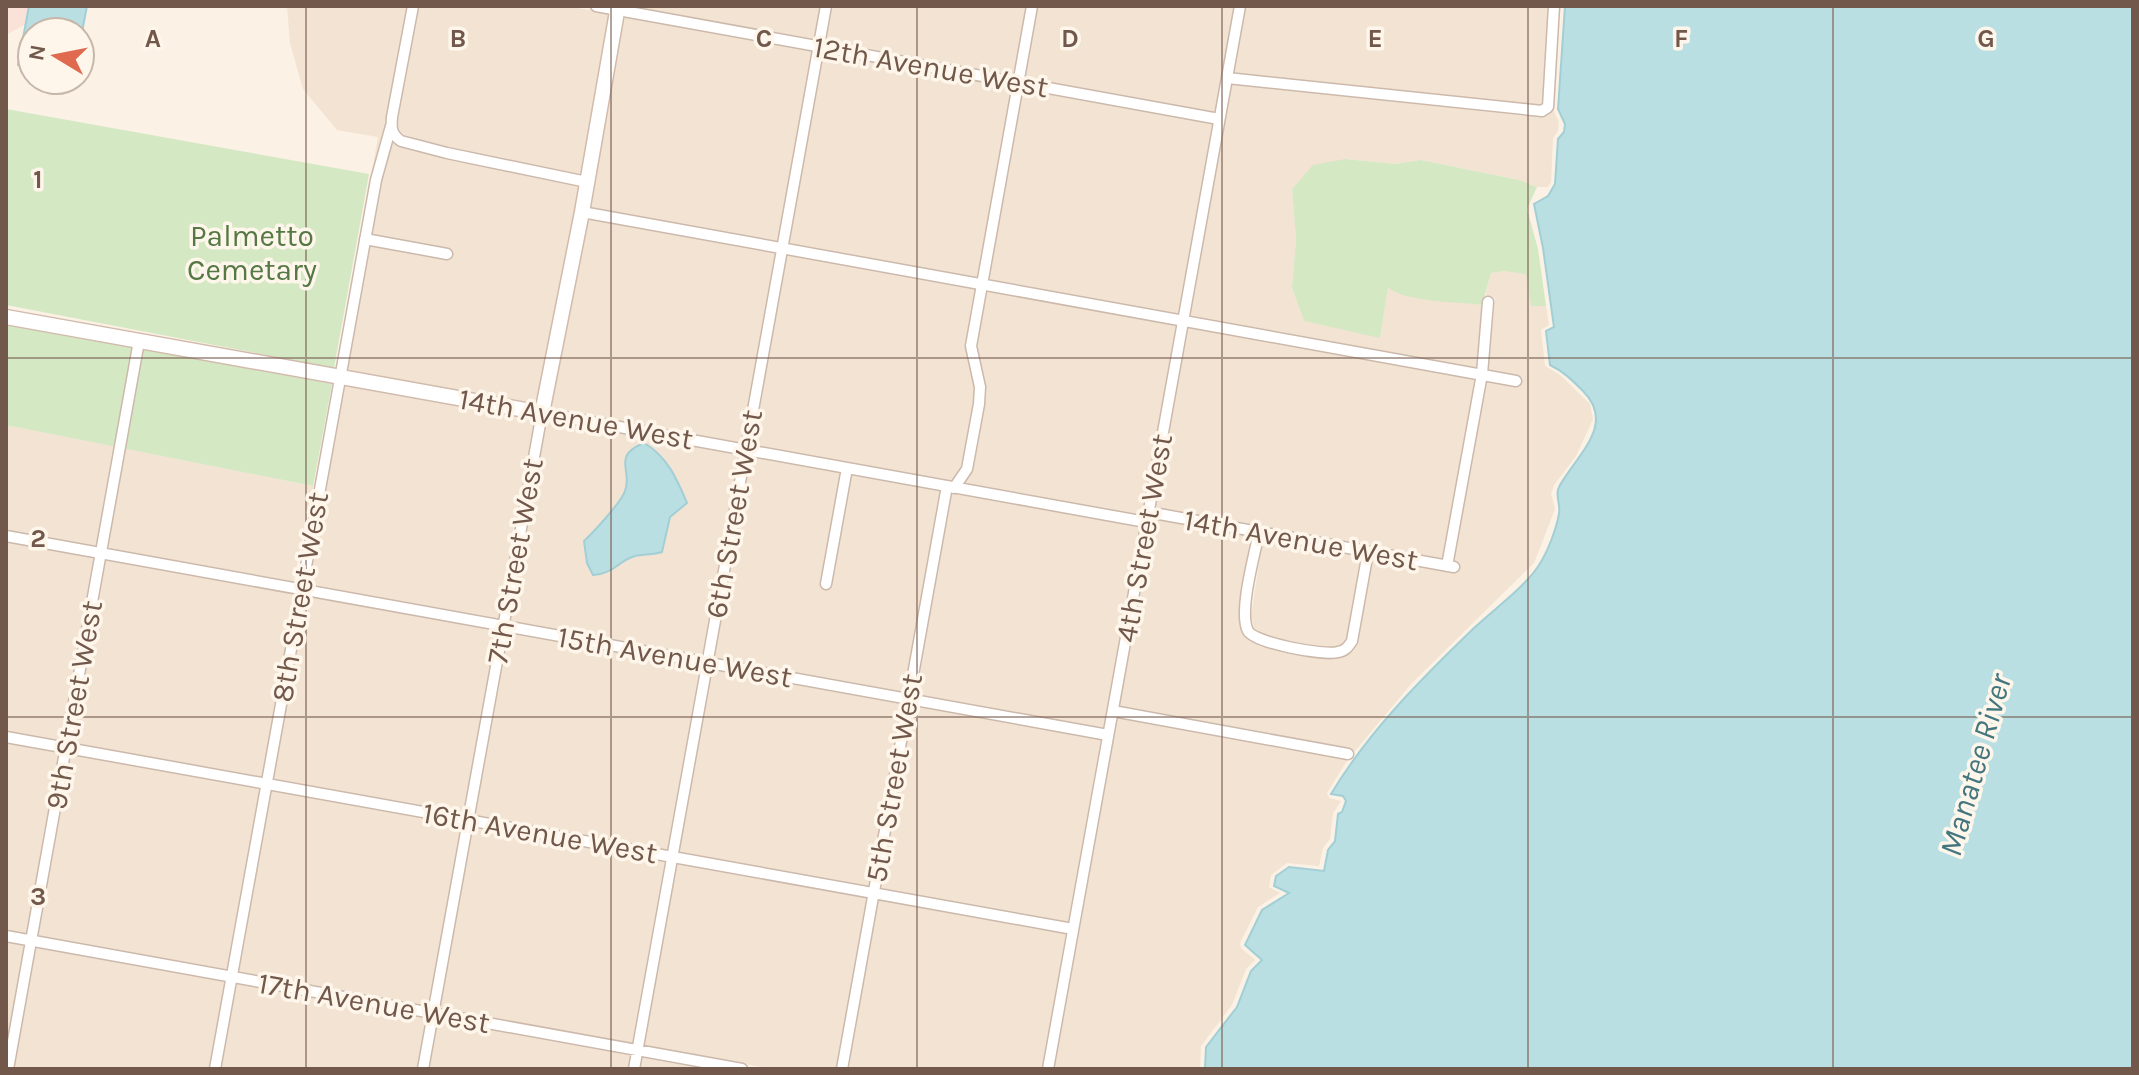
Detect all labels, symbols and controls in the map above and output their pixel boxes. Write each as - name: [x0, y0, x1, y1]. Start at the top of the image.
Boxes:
- north arrow: [16, 16, 96, 96]
- text: A: [145, 23, 161, 54]
- text: B: [450, 23, 466, 54]
- text: C: [756, 23, 772, 54]
- text: D: [1061, 23, 1079, 54]
- text: E: [1367, 23, 1383, 54]
- text: F: [1674, 23, 1688, 54]
- text: G: [1977, 23, 1995, 54]
- street label: 12th Avenue West: [811, 29, 1051, 105]
- text: N: [23, 43, 51, 63]
- text: 1: [33, 164, 43, 195]
- park label: Palmetto Cemetary: [187, 218, 317, 288]
- street label: 14th Avenue West: [456, 381, 696, 457]
- street label: 6th Street West: [698, 407, 770, 621]
- street label: 4th Street West: [1108, 431, 1180, 645]
- street label: 7th Street West: [479, 455, 551, 667]
- street label: 8th Street West: [264, 489, 336, 705]
- street label: 14th Avenue West: [1181, 502, 1421, 578]
- text: 2: [30, 523, 46, 554]
- street label: 9th Street West: [38, 598, 110, 812]
- street label: 15th Avenue West: [555, 619, 795, 695]
- water label: Manatee River: [1932, 669, 2019, 861]
- street label: 5th Street West: [858, 671, 930, 885]
- street label: 16th Avenue West: [420, 795, 660, 871]
- text: 3: [30, 881, 46, 912]
- street label: 17th Avenue West: [255, 965, 493, 1041]

